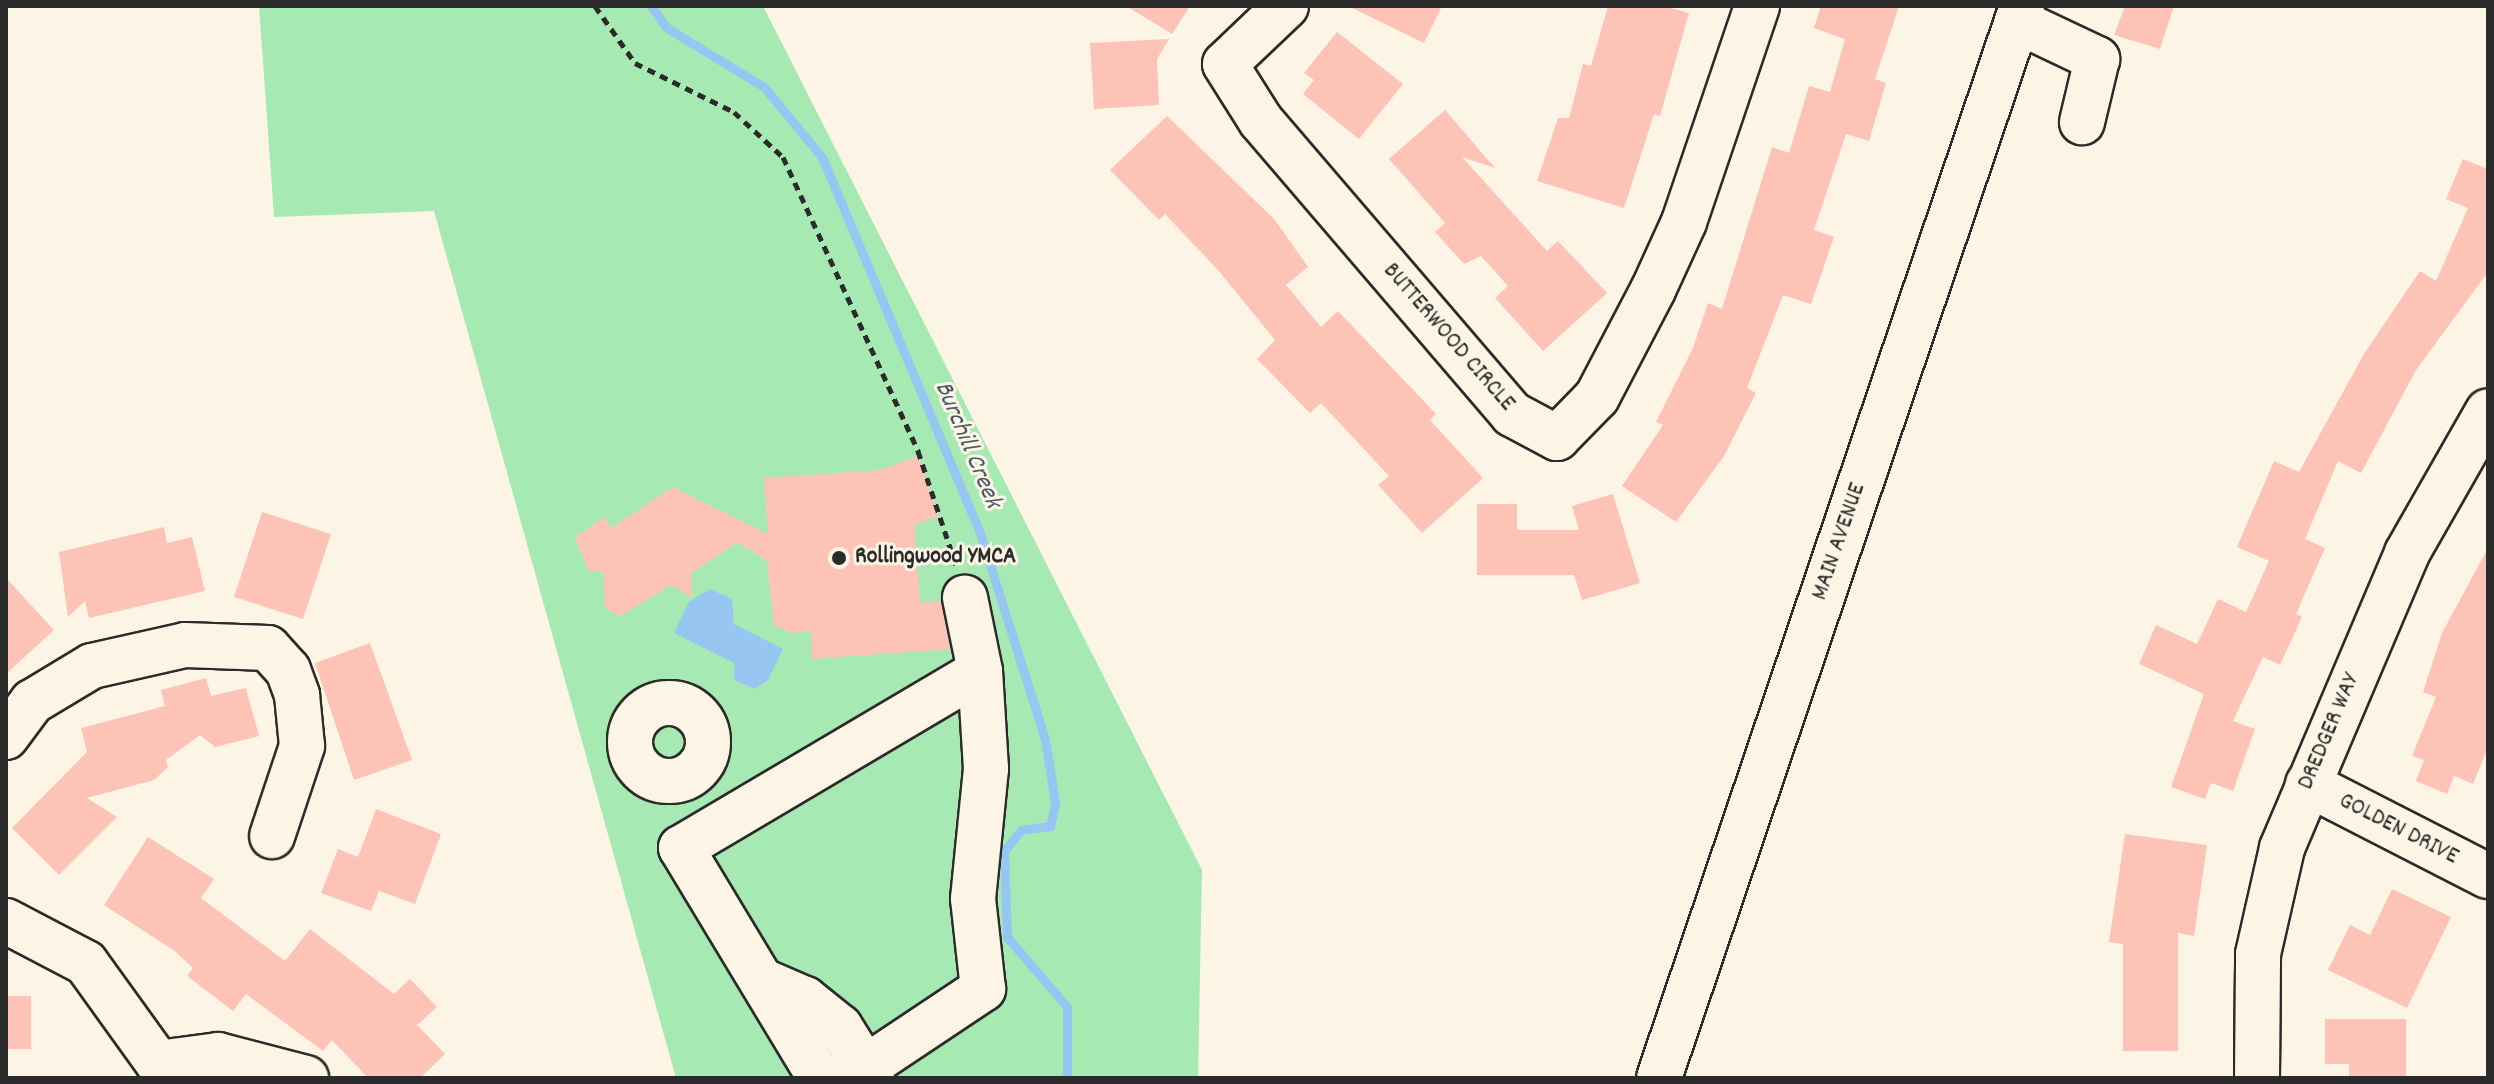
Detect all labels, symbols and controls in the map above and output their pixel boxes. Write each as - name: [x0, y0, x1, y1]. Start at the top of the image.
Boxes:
- street label: BUTTERWOOD CIRCLE: [1376, 258, 1520, 418]
- water label: Burchill Creek: [926, 377, 1008, 513]
- street label: MAIN AVENUE: [1807, 480, 1873, 604]
- place label: Rollingwood YMCA: [855, 544, 1016, 572]
- marker: Rollingwood YMCA: [830, 549, 848, 567]
- street label: DREDGER WAY: [2293, 670, 2367, 794]
- street label: GOLDEN DRIVE: [2333, 788, 2463, 872]

